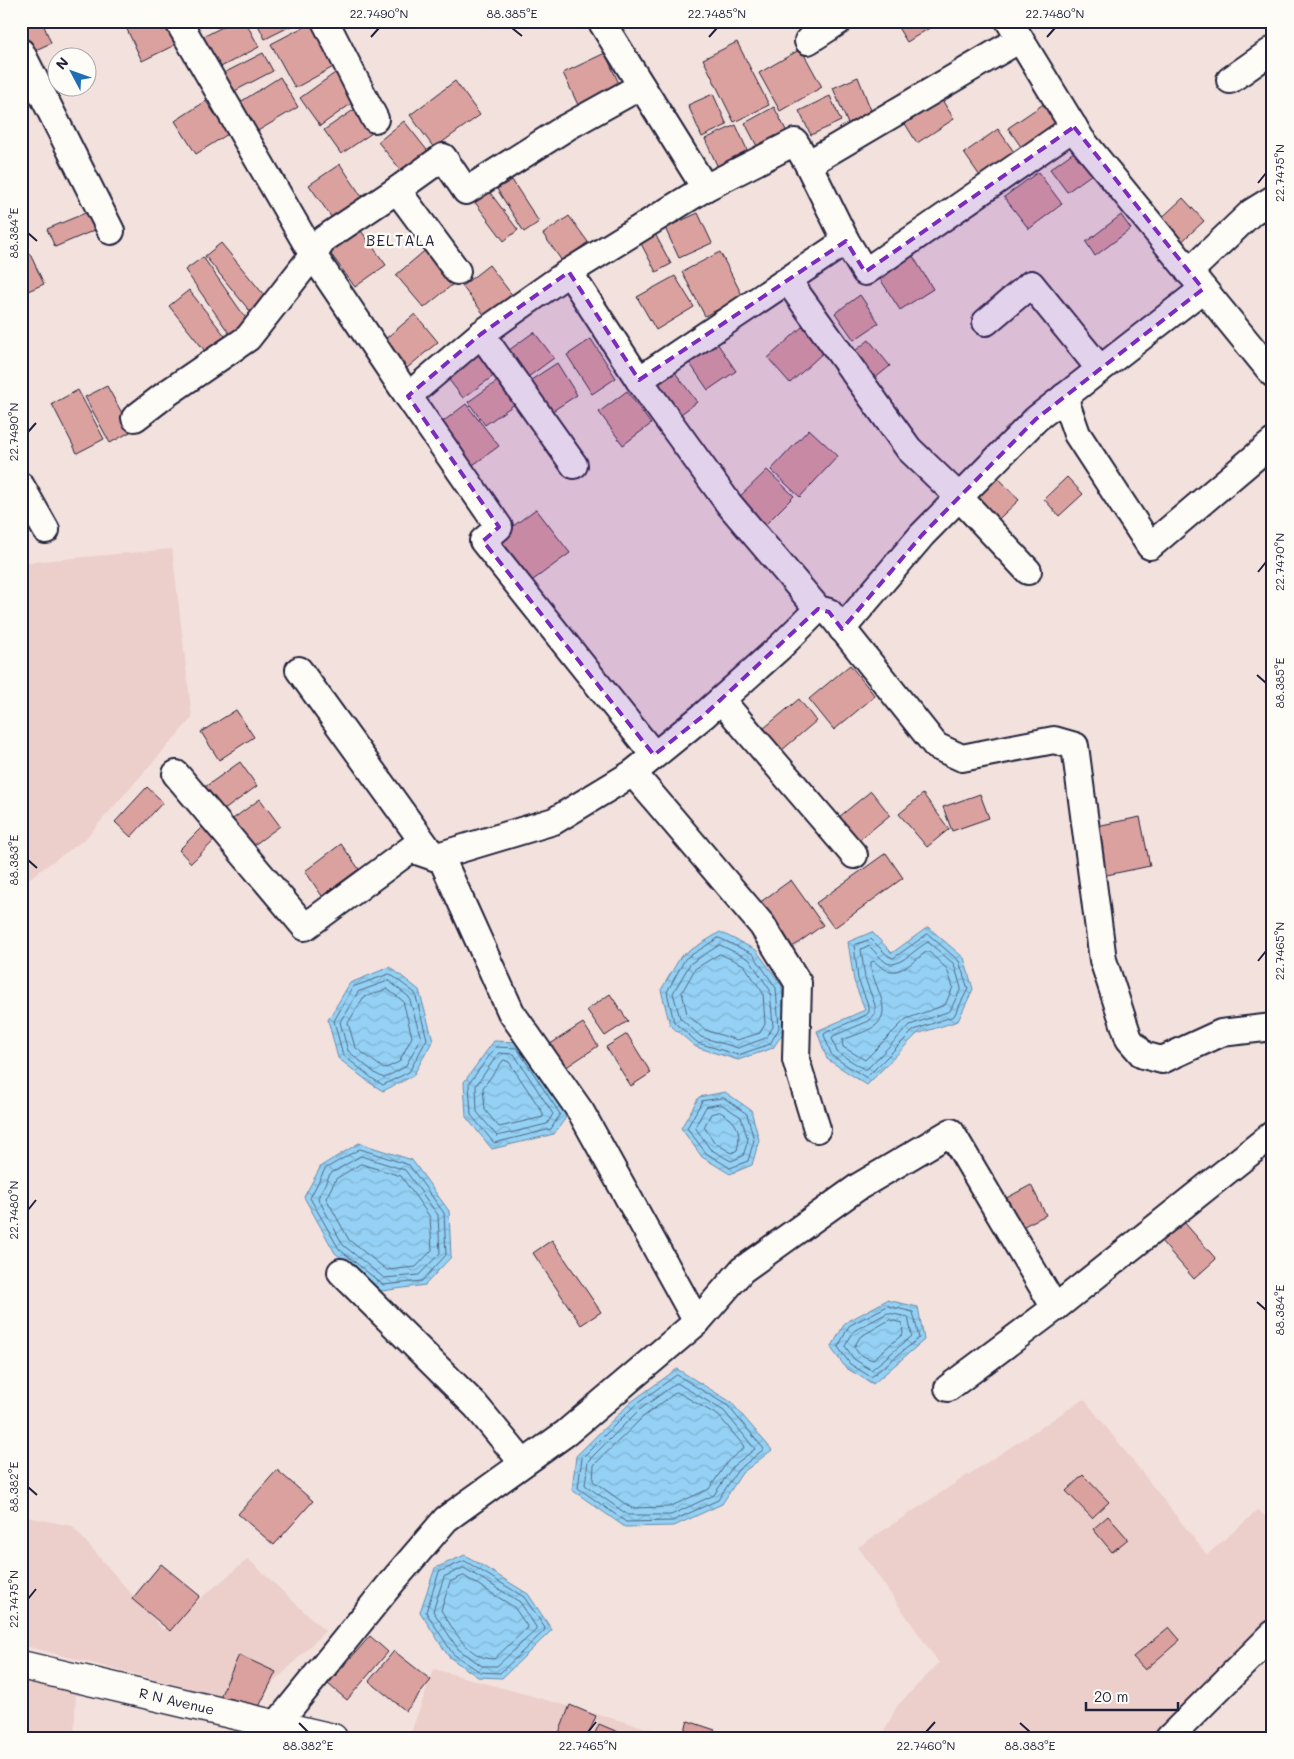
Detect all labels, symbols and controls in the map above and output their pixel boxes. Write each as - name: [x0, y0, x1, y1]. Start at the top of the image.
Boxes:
- text: 22.7490°N: [350, 5, 408, 21]
- text: 88.385°E: [487, 5, 538, 21]
- text: 22.7485°N: [688, 5, 746, 21]
- text: 22.7480°N: [1026, 5, 1084, 21]
- north arrow: [48, 48, 98, 98]
- text: N: [51, 53, 72, 73]
- text: 22.7475°N: [1271, 144, 1287, 202]
- text: 88.384°E: [5, 207, 21, 258]
- district label: BELTALA: [366, 230, 436, 250]
- text: 22.7490°N: [5, 403, 21, 461]
- text: 22.7470°N: [1271, 533, 1287, 591]
- text: 88.385°E: [1271, 657, 1287, 708]
- text: 88.383°E: [5, 834, 21, 885]
- text: 22.7465°N: [1271, 922, 1287, 980]
- text: 22.7480°N: [5, 1181, 21, 1239]
- text: 88.384°E: [1271, 1284, 1287, 1335]
- text: 88.382°E: [5, 1462, 21, 1512]
- text: 22.7475°N: [5, 1570, 21, 1628]
- scale bar: [1086, 1679, 1179, 1711]
- street label: R N Avenue: [137, 1683, 216, 1719]
- text: 20 m: [1094, 1686, 1128, 1706]
- text: 88.382°E: [283, 1737, 333, 1753]
- text: 22.7465°N: [559, 1737, 617, 1753]
- text: 22.7460°N: [897, 1737, 955, 1753]
- text: 88.383°E: [1005, 1737, 1056, 1753]

